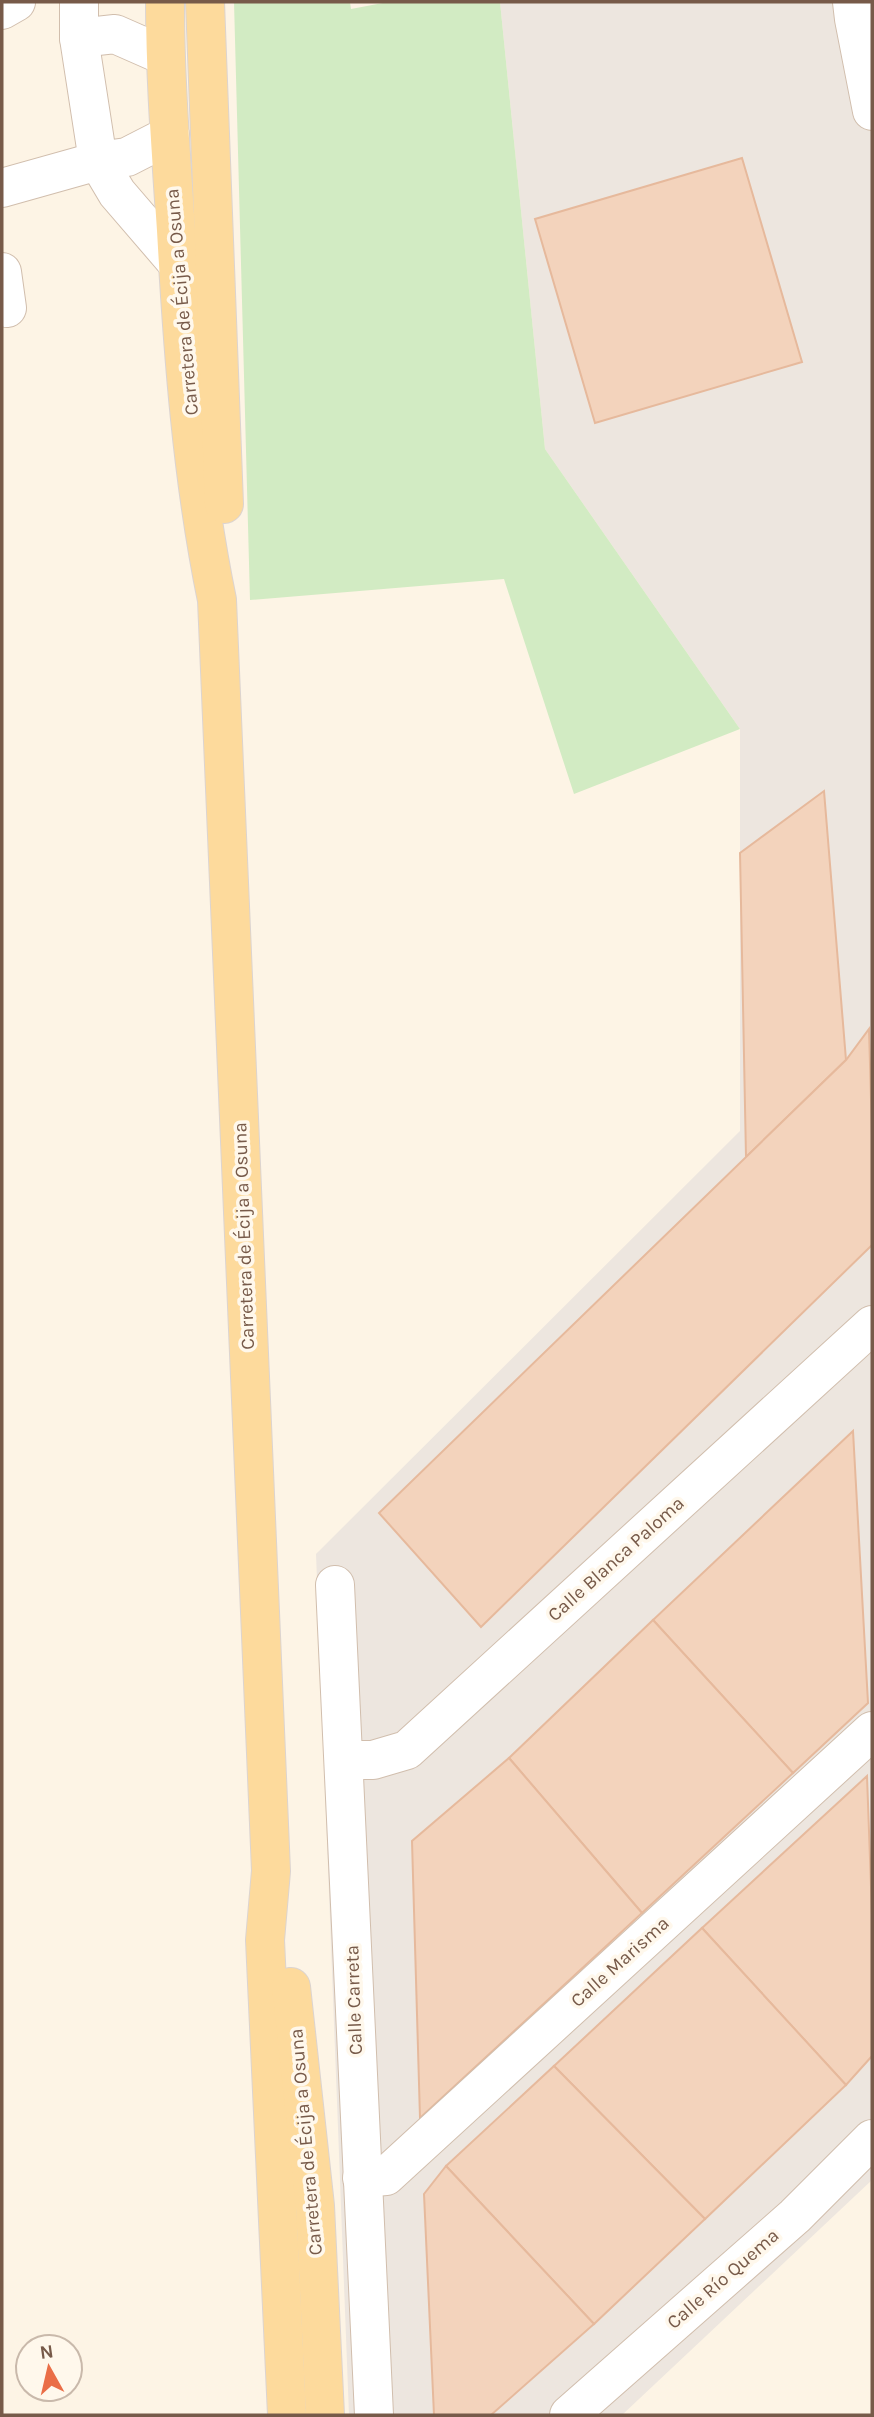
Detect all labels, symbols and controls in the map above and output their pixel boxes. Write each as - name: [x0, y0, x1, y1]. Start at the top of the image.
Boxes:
- street label: Carretera de Écija a Osuna: [160, 188, 203, 416]
- street label: Carretera de Écija a Osuna: [228, 1122, 259, 1350]
- street label: Calle Blanca Paloma: [543, 1492, 689, 1626]
- street label: Calle Marisma: [566, 1912, 674, 2012]
- street label: Calle Carreta: [341, 1945, 367, 2055]
- street label: Carretera de Écija a Osuna: [284, 2028, 327, 2256]
- street label: Calle Río Quema: [663, 2224, 783, 2334]
- north arrow: [14, 2333, 84, 2403]
- text: N: [38, 2340, 55, 2364]

